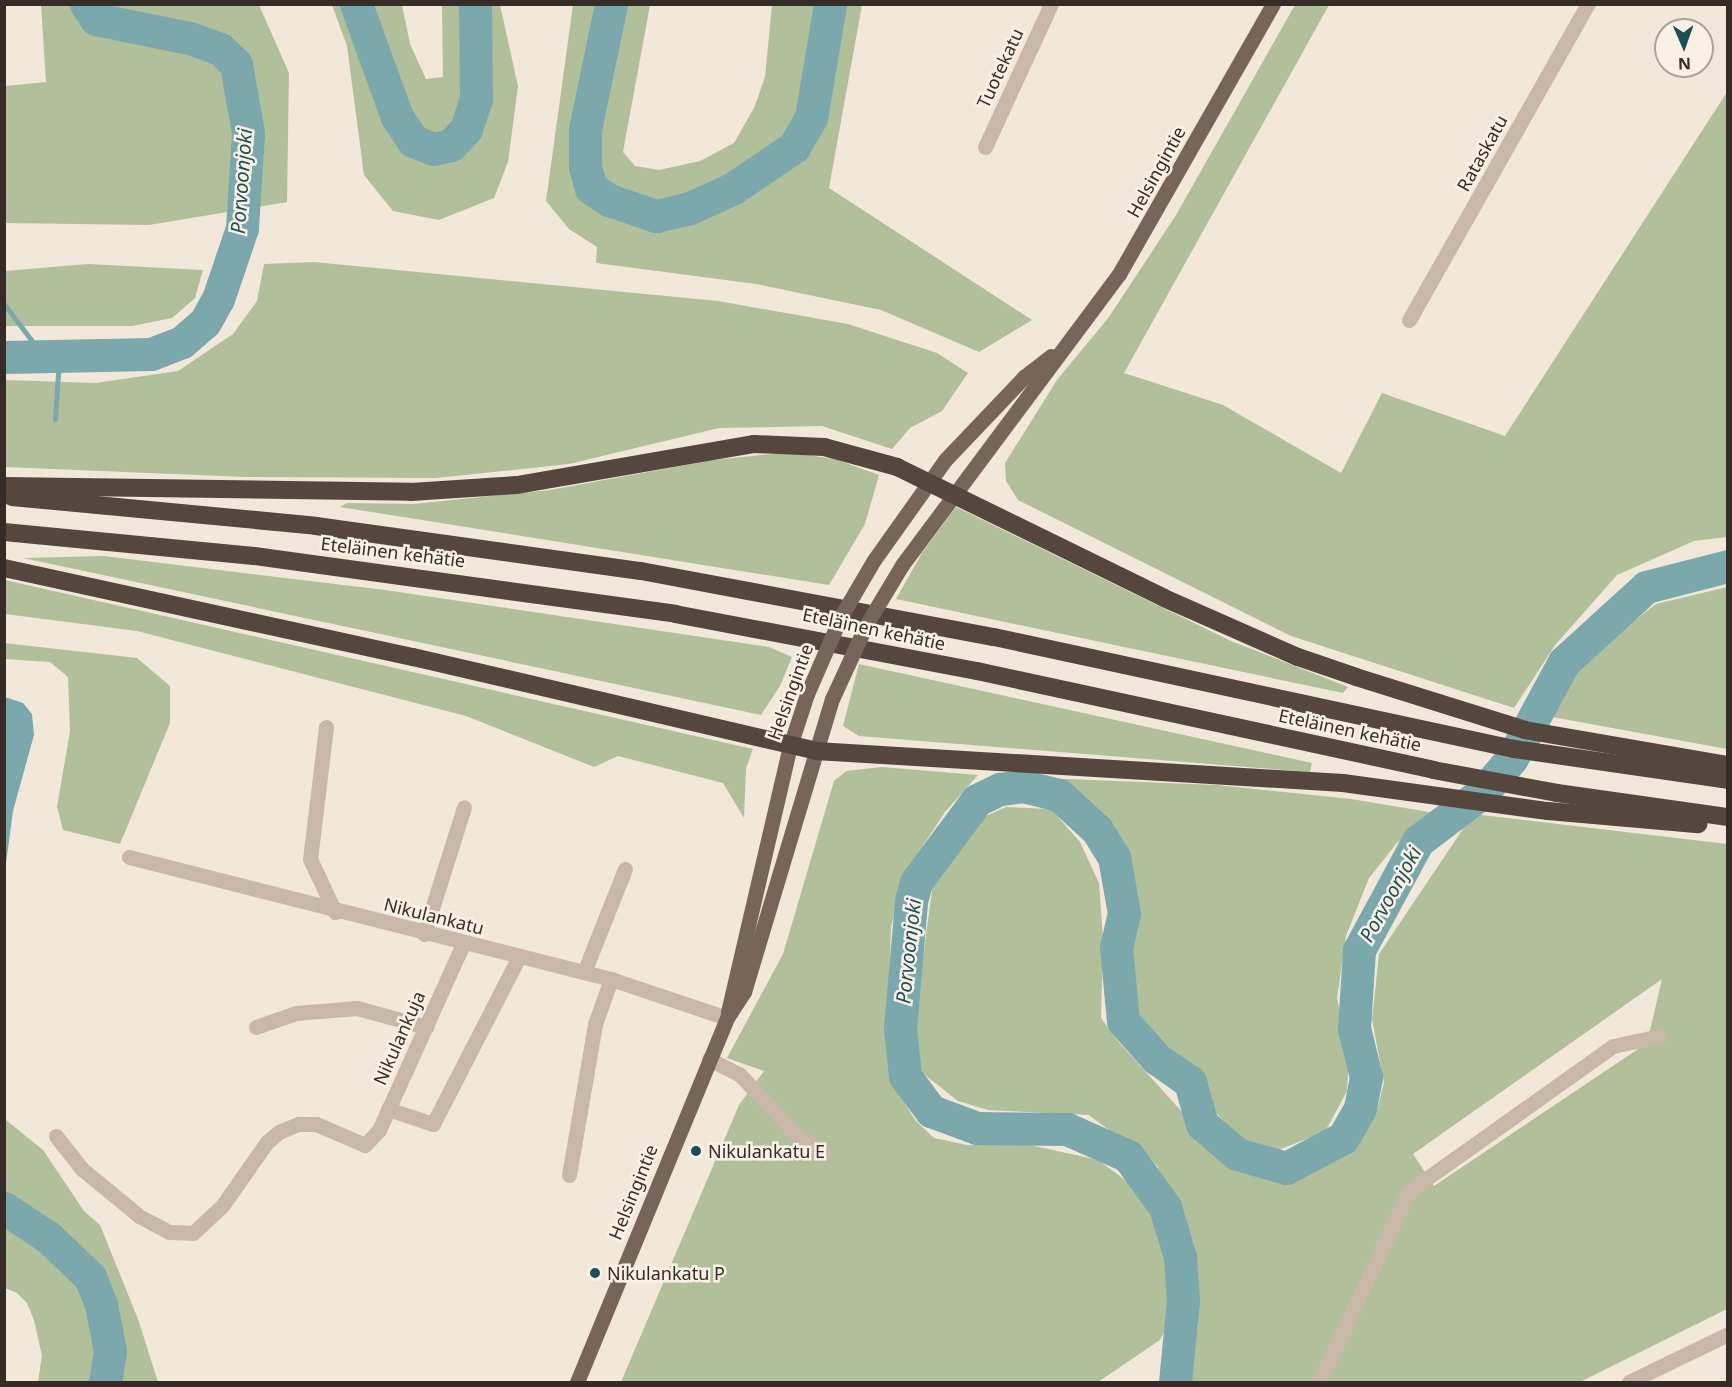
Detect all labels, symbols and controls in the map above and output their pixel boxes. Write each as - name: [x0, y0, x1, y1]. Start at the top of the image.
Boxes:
- north arrow: [1654, 18, 1714, 78]
- street label: Tuotekatu: [972, 25, 1028, 111]
- text: N: [1678, 53, 1691, 75]
- street label: Rataskatu: [1452, 111, 1512, 195]
- street label: Helsingintie: [1122, 123, 1190, 221]
- water label: Porvoonjoki: [225, 128, 257, 234]
- street label: Eteläinen kehätie: [320, 532, 466, 572]
- street label: Eteläinen kehätie: [801, 603, 947, 655]
- street label: Helsingintie: [763, 641, 817, 743]
- street label: Eteläinen kehätie: [1277, 704, 1423, 756]
- water label: Porvoonjoki: [1354, 842, 1426, 946]
- street label: Nikulankatu: [382, 893, 486, 939]
- water label: Porvoonjoki: [891, 897, 925, 1005]
- street label: Nikulankuja: [369, 988, 429, 1088]
- place label: Nikulankatu E: [708, 1140, 825, 1162]
- street label: Helsingintie: [604, 1141, 662, 1243]
- marker: Nikulankatu E: [689, 1144, 703, 1158]
- place label: Nikulankatu P: [607, 1262, 725, 1284]
- marker: Nikulankatu P: [588, 1266, 602, 1280]

